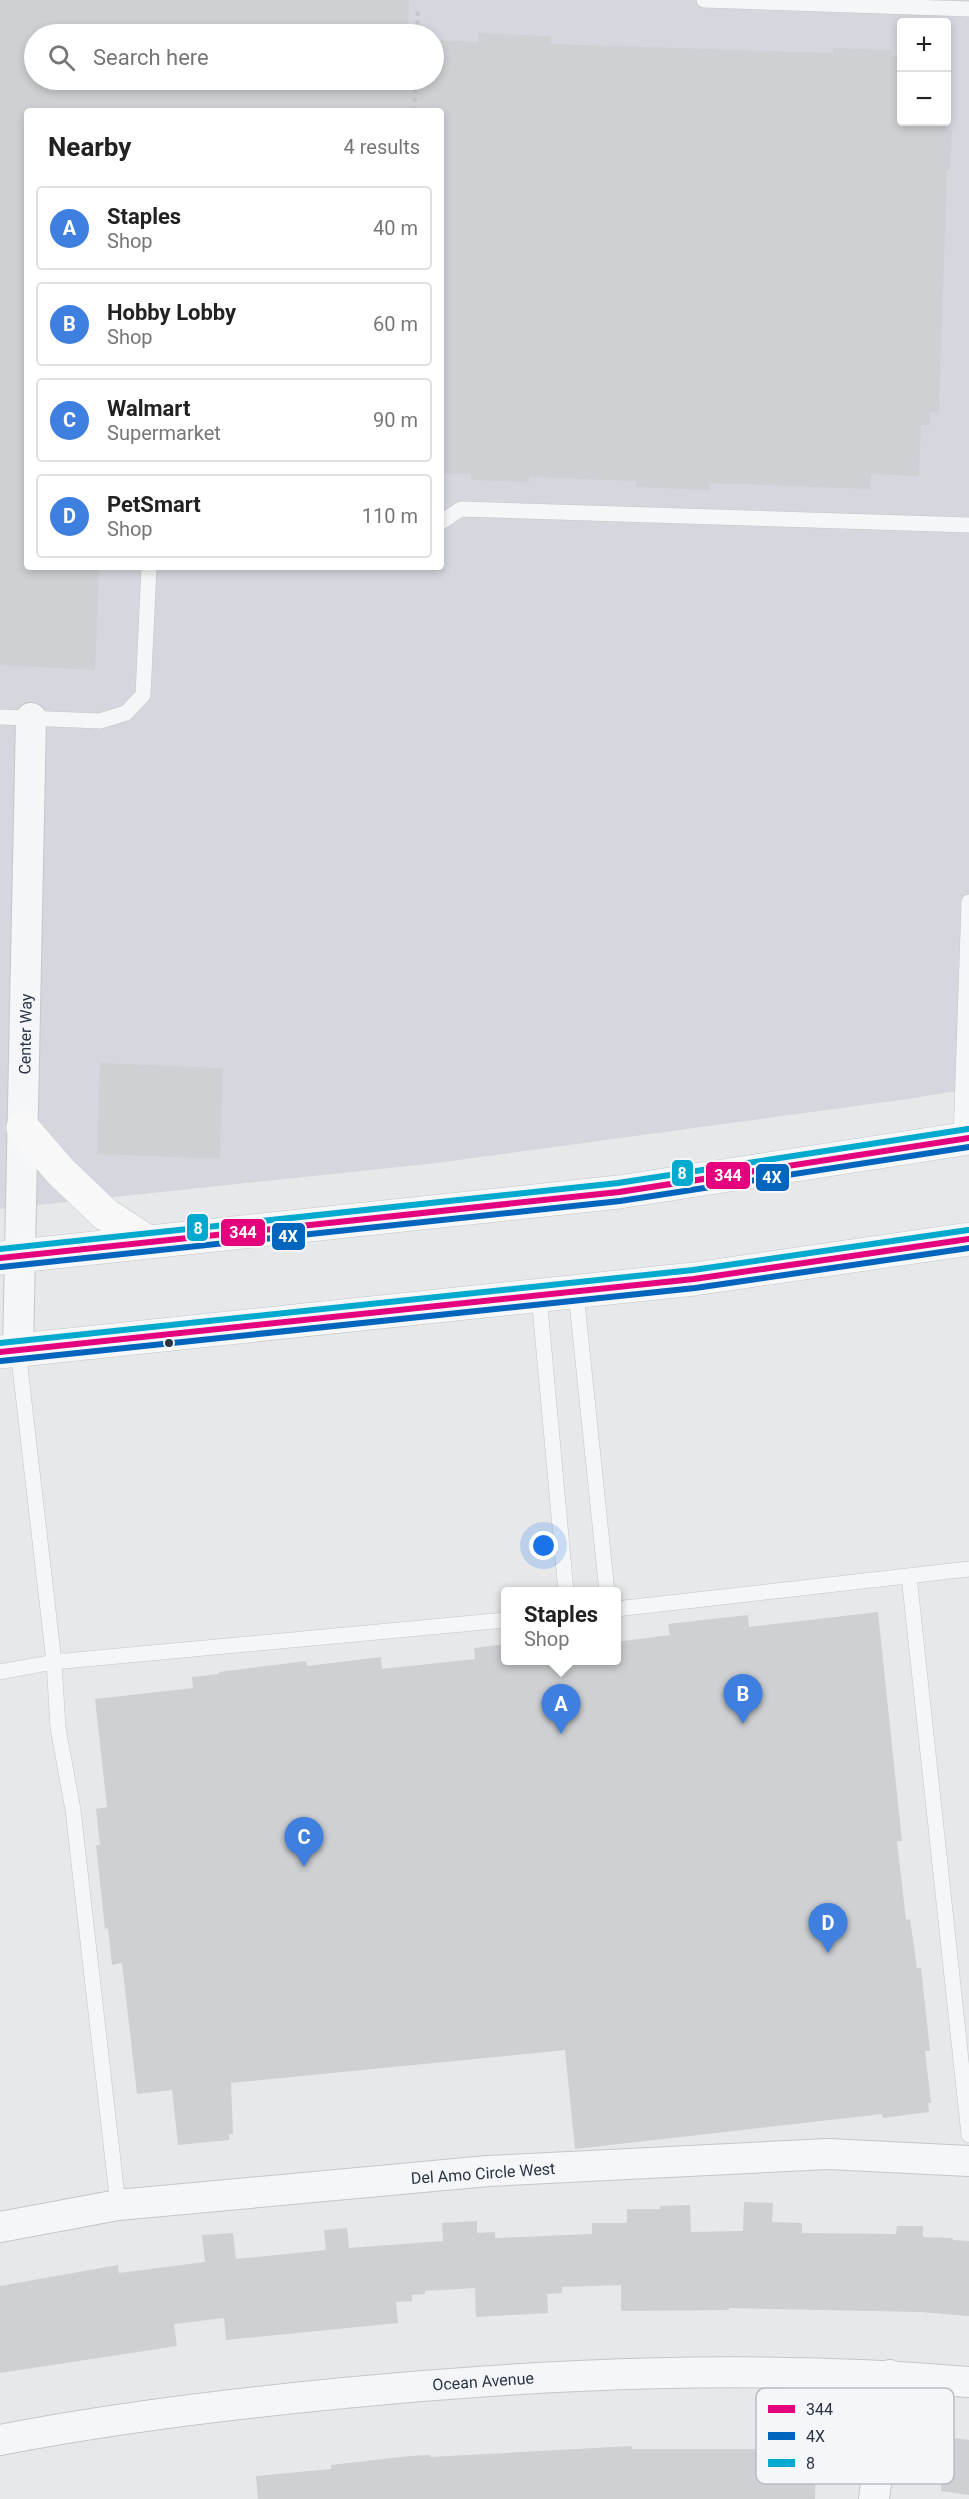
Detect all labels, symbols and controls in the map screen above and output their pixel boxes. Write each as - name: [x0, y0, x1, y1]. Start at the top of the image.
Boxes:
- map controls: [897, 18, 951, 126]
- button: +: [897, 18, 951, 72]
- search box: [24, 24, 444, 90]
- icon: search: [45, 41, 78, 74]
- text: Search here: [93, 45, 209, 70]
- button: −: [897, 72, 951, 126]
- text: Nearby: [48, 132, 131, 162]
- text: 4 results: [344, 135, 420, 159]
- text: Staples: [107, 204, 181, 229]
- text: A: [63, 216, 76, 240]
- text: 40 m: [373, 216, 418, 240]
- text: Shop: [107, 229, 153, 253]
- text: Hobby Lobby: [107, 300, 236, 325]
- text: B: [63, 312, 76, 336]
- text: 60 m: [373, 312, 418, 336]
- text: Shop: [107, 325, 153, 349]
- text: Walmart: [107, 396, 190, 421]
- text: C: [63, 408, 76, 432]
- text: 90 m: [373, 408, 418, 432]
- text: Supermarket: [107, 421, 221, 445]
- text: PetSmart: [107, 492, 201, 517]
- text: D: [63, 504, 76, 528]
- text: 110 m: [362, 504, 418, 528]
- text: Shop: [107, 517, 153, 541]
- street label: Center Way: [15, 993, 36, 1075]
- line badge: 8: [671, 1159, 694, 1187]
- line badge: 344: [705, 1161, 751, 1190]
- line badge: 4X: [755, 1163, 790, 1192]
- text: 8: [677, 1164, 687, 1183]
- text: 344: [714, 1166, 742, 1185]
- text: 4X: [762, 1168, 782, 1187]
- line badge: 8: [186, 1213, 209, 1242]
- line badge: 344: [220, 1218, 266, 1247]
- text: 8: [193, 1219, 203, 1238]
- line badge: 4X: [271, 1222, 306, 1251]
- text: 344: [229, 1223, 257, 1242]
- text: 4X: [278, 1227, 298, 1246]
- unlabelled marker: [163, 1337, 175, 1349]
- your location: [529, 1531, 558, 1560]
- popup: [501, 1587, 621, 1665]
- text: Staples: [524, 1602, 598, 1627]
- text: Shop: [524, 1627, 569, 1651]
- pin: B: [724, 1674, 762, 1724]
- pin: A: [542, 1684, 580, 1734]
- pin: C: [284, 1818, 324, 1867]
- pin: D: [808, 1904, 848, 1953]
- street label: Del Amo Circle West: [410, 2159, 556, 2188]
- street label: Ocean Avenue: [432, 2368, 534, 2395]
- legend: [756, 2388, 954, 2484]
- text: 344: [806, 2400, 833, 2419]
- text: 4X: [806, 2427, 825, 2446]
- text: 8: [806, 2454, 815, 2473]

